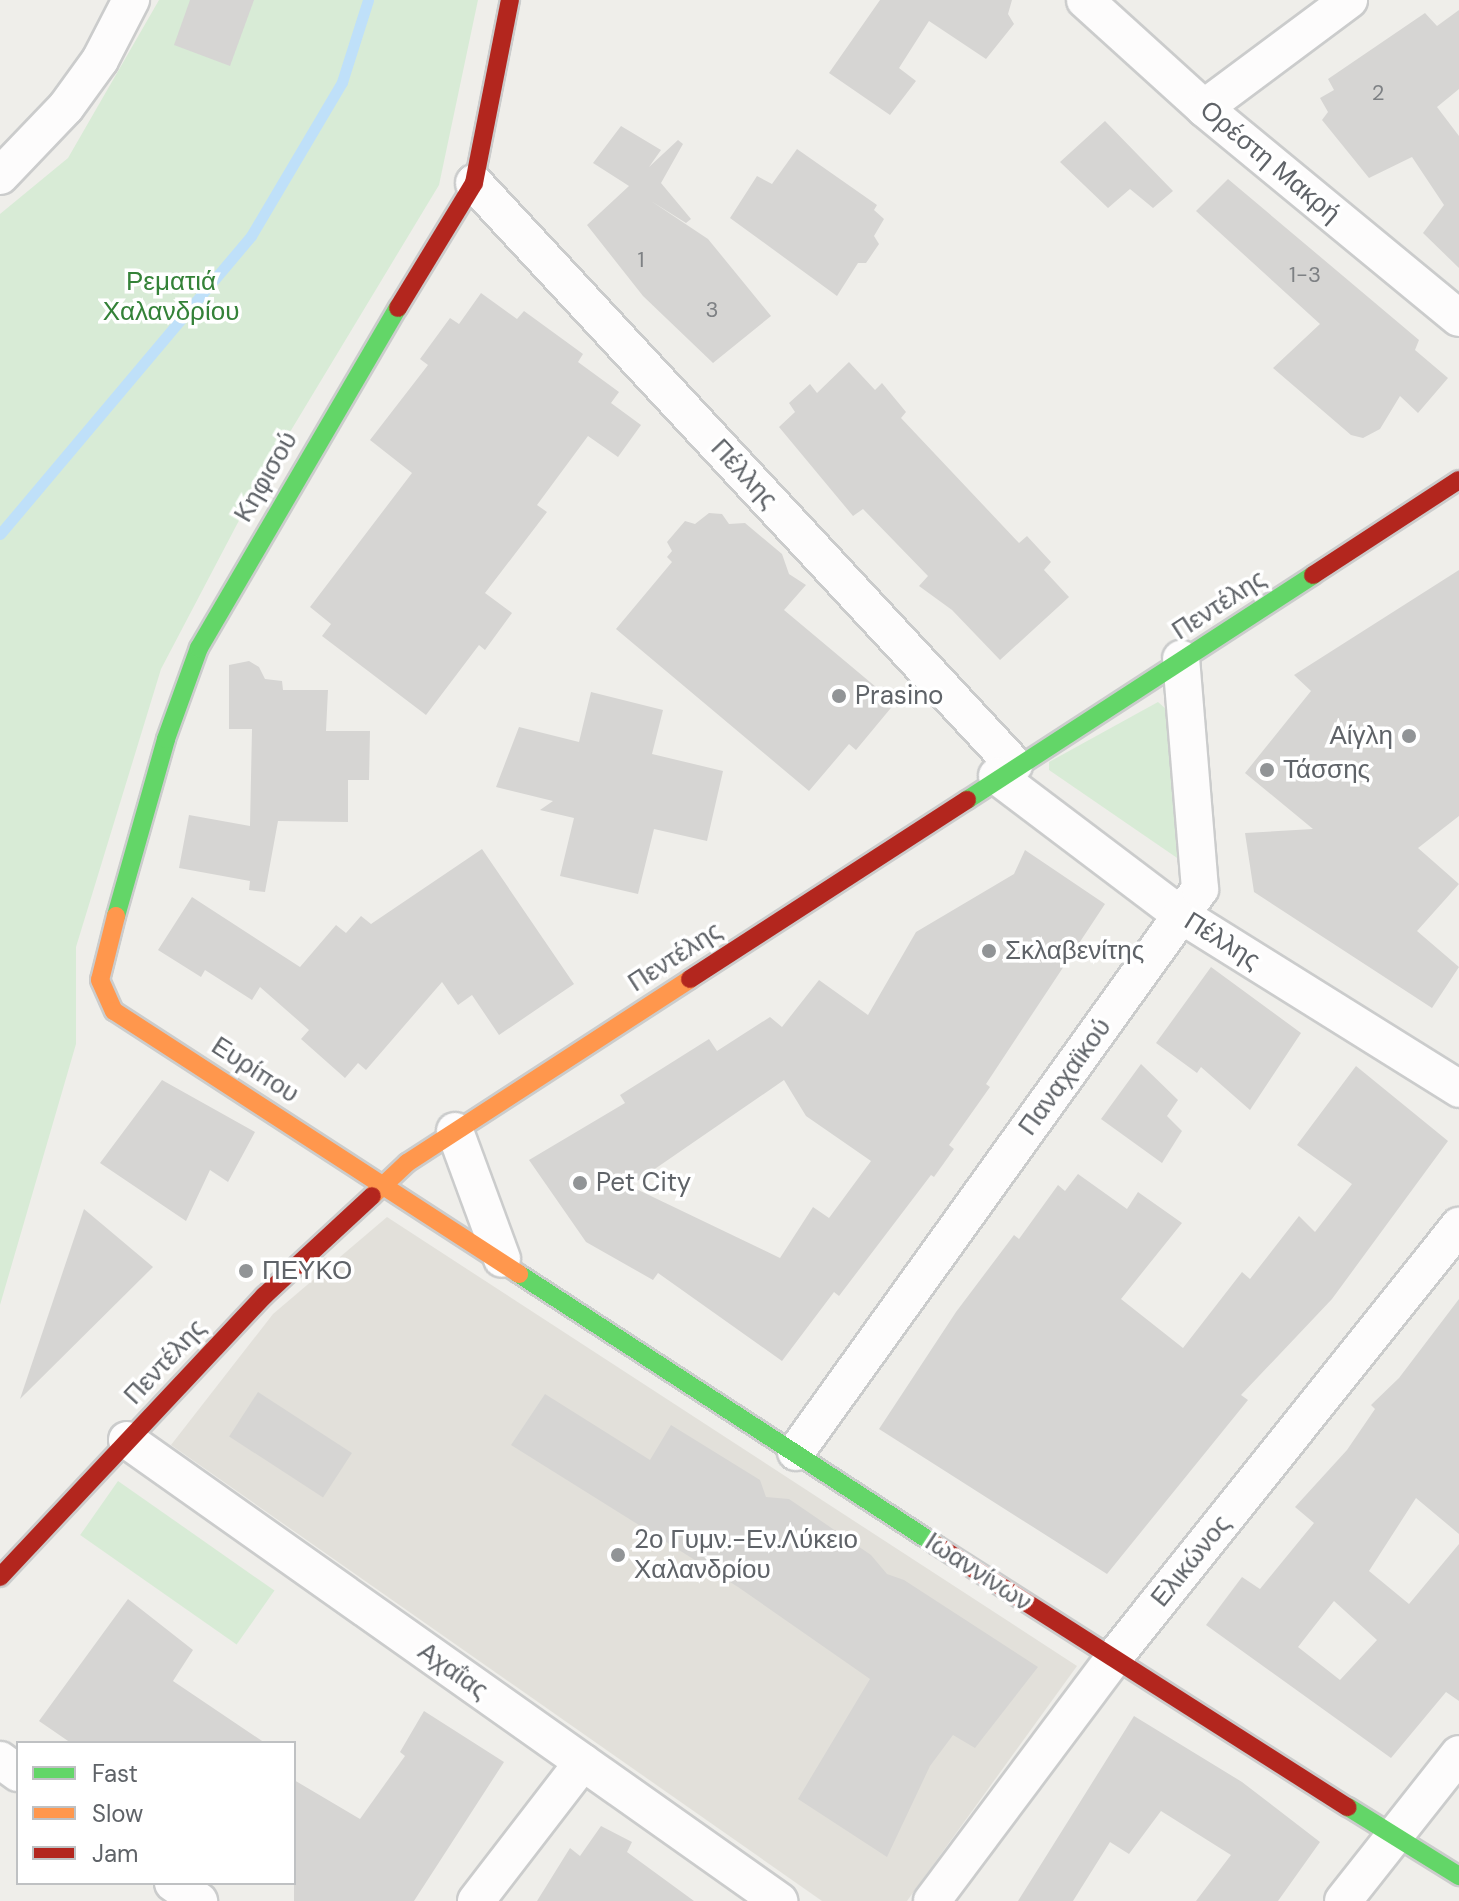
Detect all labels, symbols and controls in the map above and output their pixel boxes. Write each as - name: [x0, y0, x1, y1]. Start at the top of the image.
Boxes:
- house number: 2: [1372, 80, 1384, 106]
- street label: Ορέστη Μακρή: [1194, 94, 1346, 230]
- house number: 1: [638, 247, 644, 273]
- house number: 1-3: [1289, 262, 1321, 288]
- park label: Ρεματιά Χαλανδρίου: [103, 266, 239, 328]
- house number: 3: [705, 297, 719, 323]
- street label: Κηφισού: [228, 426, 304, 528]
- street label: Πέλλης: [704, 433, 784, 515]
- street label: Πεντέλης: [1166, 563, 1272, 647]
- place label: Prasino: [855, 680, 943, 712]
- marker: Prasino: [830, 687, 848, 705]
- place label: Αίγλη: [1329, 720, 1393, 752]
- marker: Αίγλη: [1400, 727, 1418, 745]
- place label: Τάσσης: [1283, 754, 1370, 786]
- marker: Τάσσης: [1258, 761, 1276, 779]
- street label: Πέλλης: [1178, 906, 1266, 976]
- street label: Πεντέλης: [622, 915, 728, 999]
- place label: Σκλαβενίτης: [1005, 935, 1144, 967]
- marker: Σκλαβενίτης: [980, 942, 998, 960]
- street label: Παναχαϊκού: [1012, 1012, 1118, 1142]
- street label: Ευρίπου: [206, 1030, 304, 1110]
- place label: Pet City: [596, 1167, 691, 1199]
- marker: Pet City: [571, 1174, 589, 1192]
- place label: ΠΕΥΚΟ: [262, 1255, 352, 1287]
- marker: ΠΕΥΚΟ: [237, 1262, 255, 1280]
- street label: Πεντέλης: [118, 1313, 212, 1411]
- street label: Ελικώνος: [1145, 1509, 1237, 1613]
- place label: 2ο Γυμν.-Εν.Λύκειο Χαλανδρίου: [634, 1524, 858, 1586]
- street label: Ιωαννίνων: [919, 1526, 1037, 1618]
- marker: 2ο Γυμν.-Εν.Λύκειο Χαλανδρίου: [609, 1546, 627, 1564]
- street label: Αχαΐας: [412, 1636, 494, 1706]
- legend: [16, 1741, 296, 1885]
- text: Fast: [92, 1758, 138, 1789]
- text: Slow: [92, 1798, 143, 1829]
- text: Jam: [92, 1838, 138, 1869]

